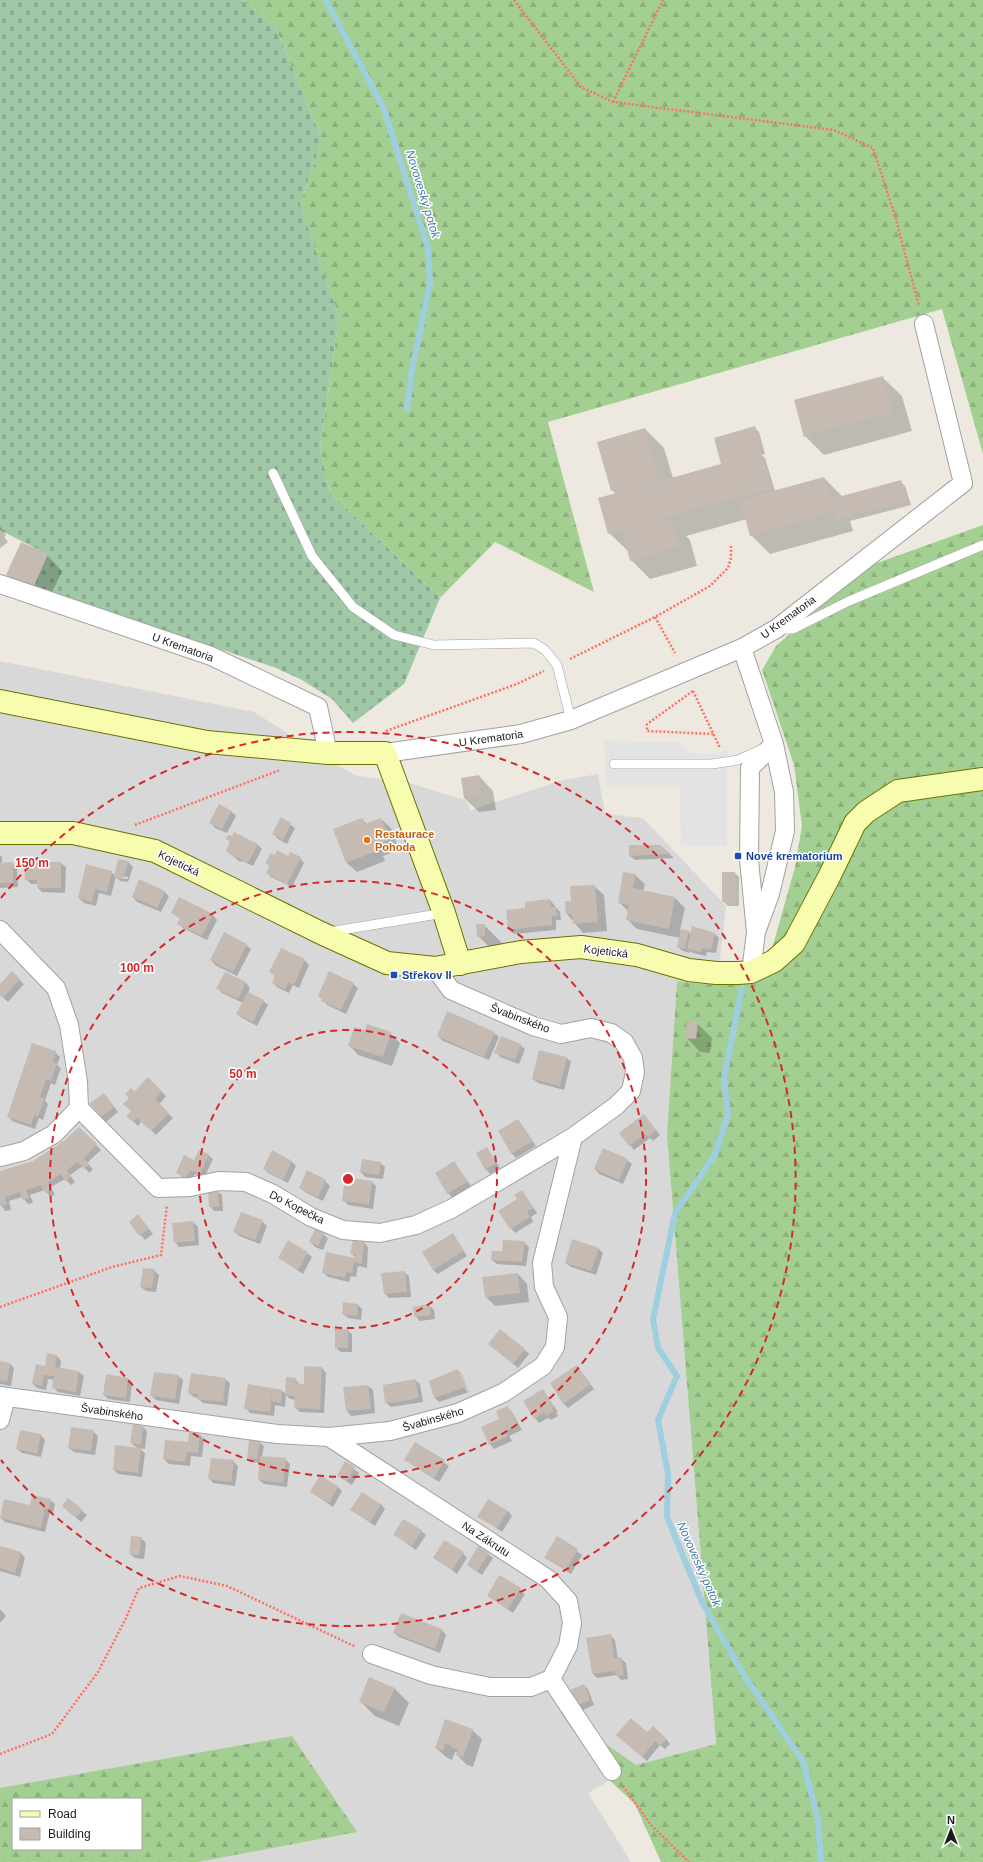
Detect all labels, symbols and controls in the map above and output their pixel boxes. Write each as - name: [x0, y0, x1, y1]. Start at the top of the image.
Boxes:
- water label: Novoveský potok: [403, 148, 443, 241]
- street label: U Krematoria: [758, 593, 818, 641]
- street label: U Krematoria: [151, 630, 216, 664]
- street label: U Krematoria: [458, 727, 525, 748]
- place label: Restaurace Pohoda: [375, 828, 434, 853]
- marker: Restaurace Pohoda: [362, 835, 372, 845]
- street label: Kojetická: [156, 848, 202, 879]
- place label: Nové krematorium: [746, 850, 843, 862]
- marker: Nové krematorium: [733, 851, 743, 861]
- text: 150 m: [15, 856, 49, 870]
- street label: Kojetická: [583, 942, 630, 960]
- text: 100 m: [120, 961, 154, 975]
- place label: Střekov II: [402, 969, 452, 981]
- marker: Střekov II: [389, 970, 399, 980]
- street label: Švabinského: [488, 1001, 552, 1035]
- text: 50 m: [229, 1067, 257, 1081]
- centre of rings: [341, 1172, 355, 1186]
- street label: Do Kopečka: [268, 1188, 327, 1226]
- street label: Švabinského: [80, 1402, 144, 1422]
- street label: Švabinského: [401, 1405, 465, 1433]
- street label: Na Zákrutu: [460, 1519, 512, 1559]
- water label: Novoveský potok: [674, 1519, 724, 1609]
- legend: [12, 1798, 142, 1850]
- text: Road: [48, 1807, 77, 1821]
- north arrow: [931, 1810, 971, 1850]
- text: N: [947, 1814, 955, 1826]
- text: Building: [48, 1827, 91, 1841]

